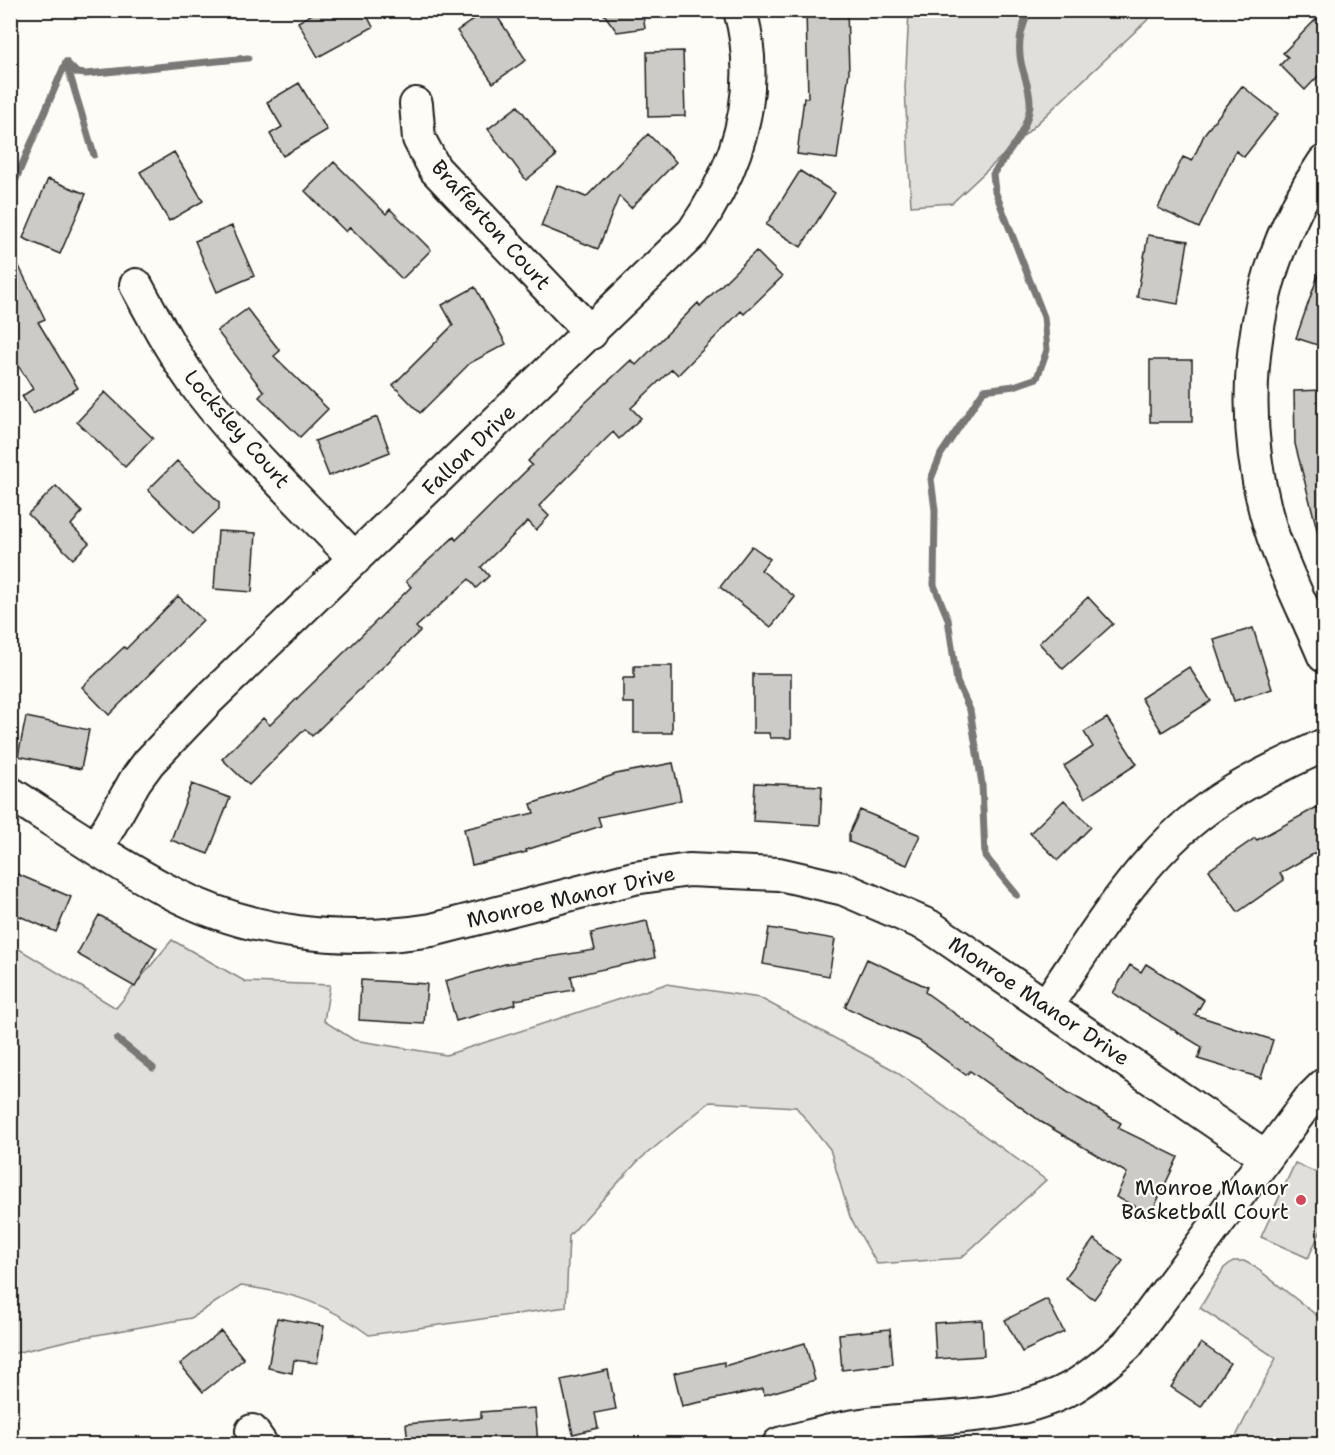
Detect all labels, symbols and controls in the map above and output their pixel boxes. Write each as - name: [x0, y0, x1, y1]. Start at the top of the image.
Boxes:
- street label: Brafferton Court: [425, 154, 557, 296]
- street label: Locksley Court: [178, 364, 296, 494]
- street label: Fallon Drive: [416, 398, 522, 502]
- street label: Monroe Manor Drive: [464, 859, 678, 935]
- street label: Monroe Manor Drive: [943, 930, 1135, 1072]
- place label: Monroe Manor Basketball Court: [1121, 1174, 1289, 1226]
- marker: Monroe Manor Basketball Court: [1294, 1193, 1308, 1207]

